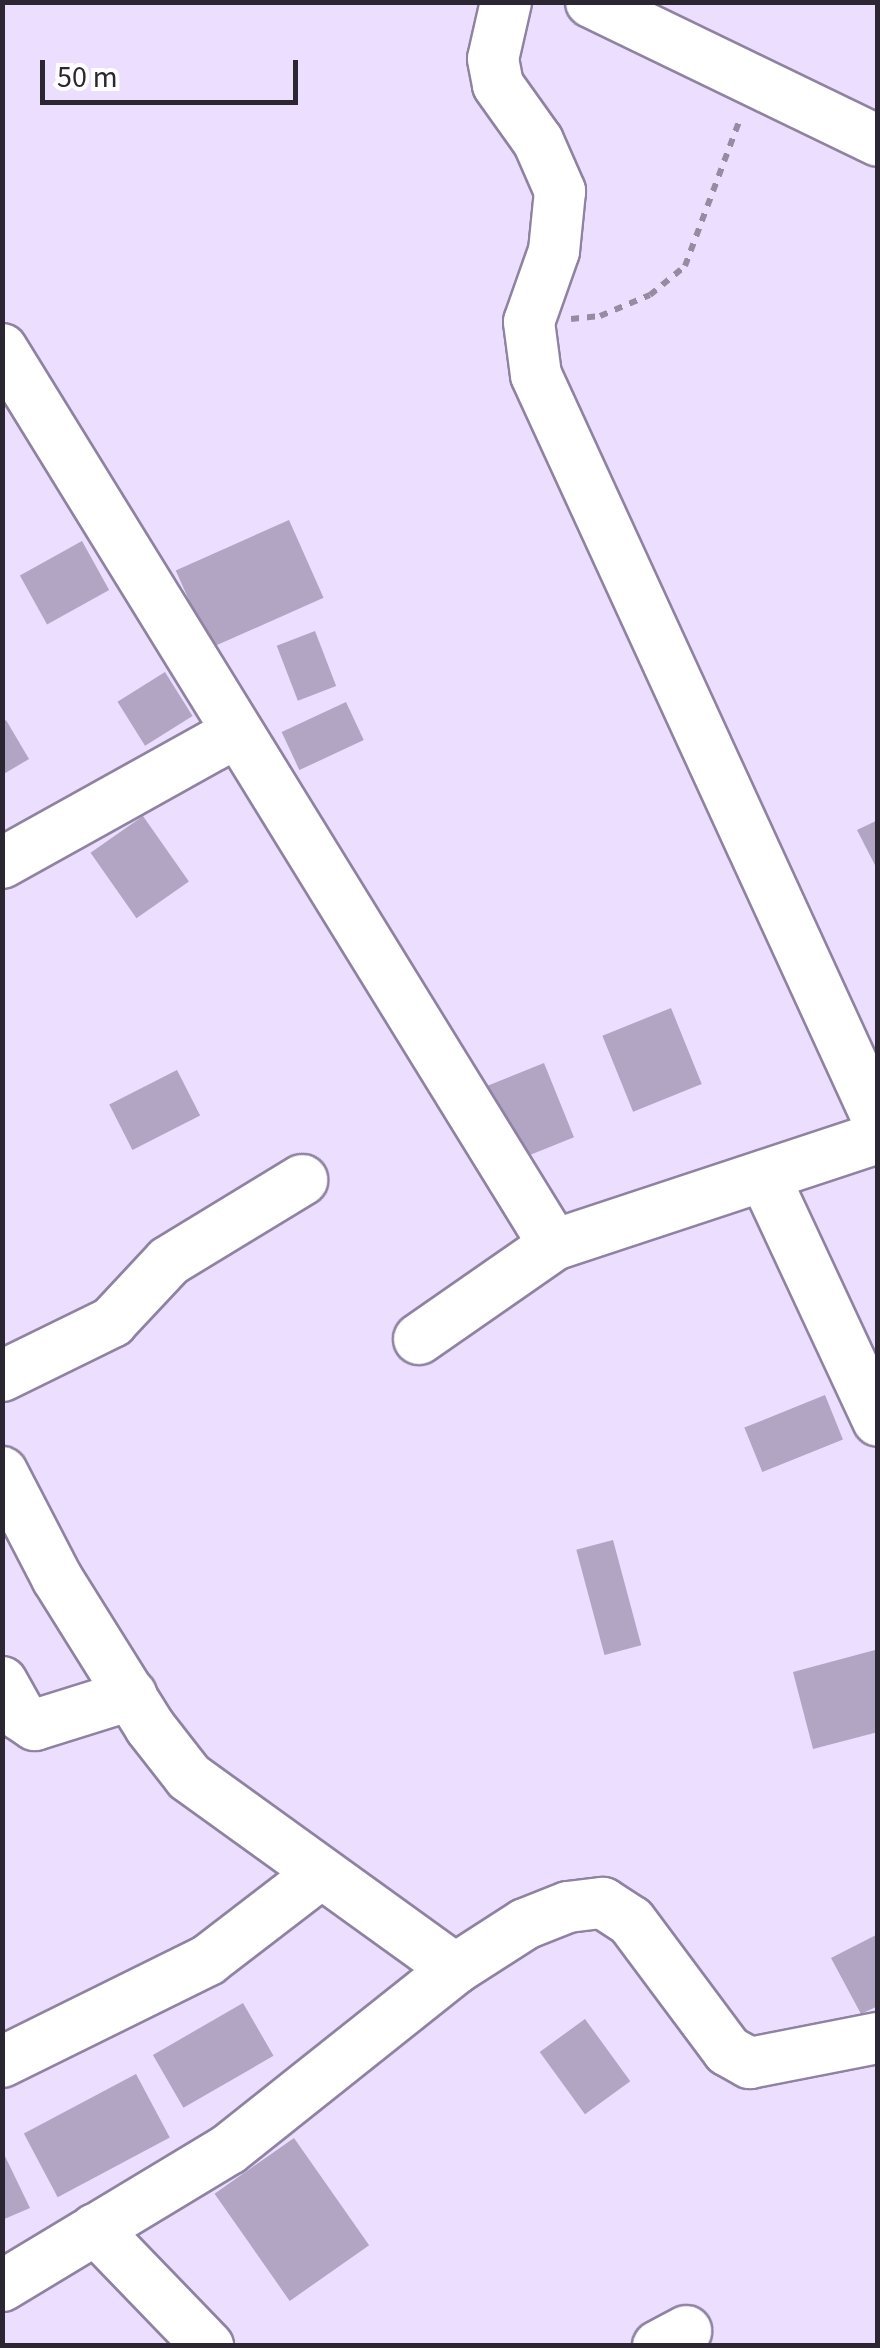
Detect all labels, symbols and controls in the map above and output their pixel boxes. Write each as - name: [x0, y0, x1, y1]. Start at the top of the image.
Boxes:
- scale bar: [45, 40, 302, 102]
- text: 50 m: [57, 56, 118, 99]

